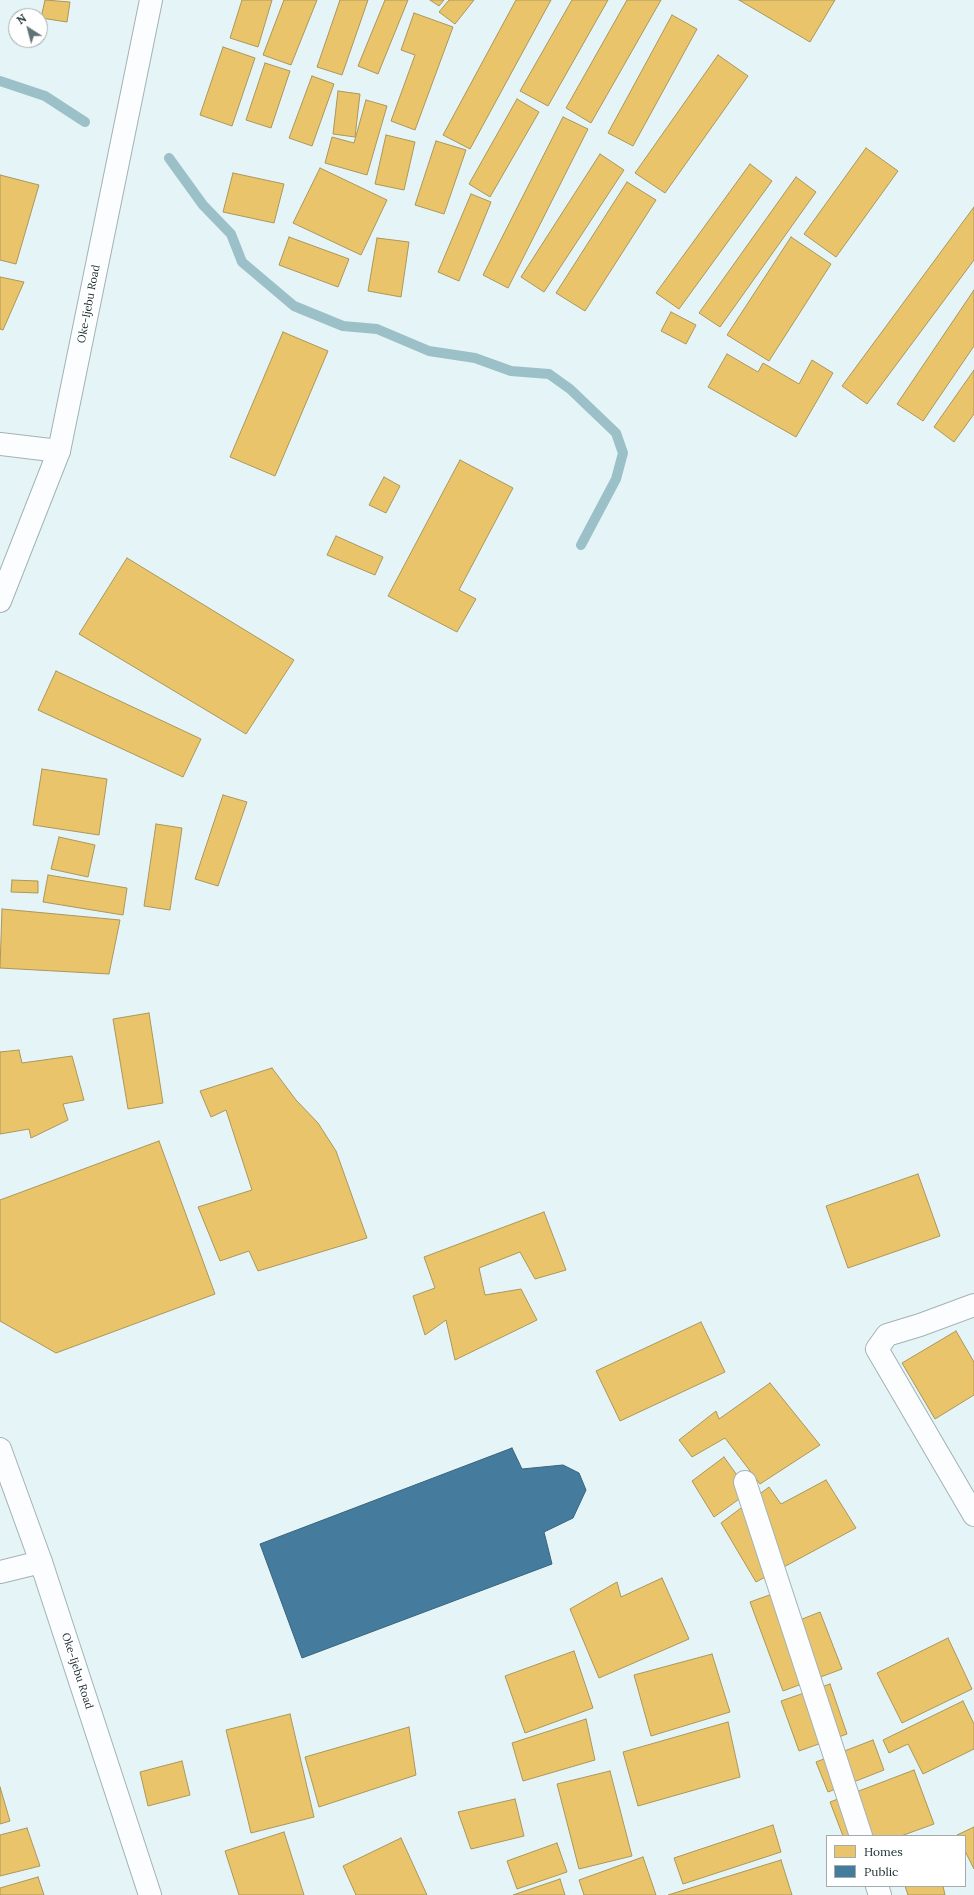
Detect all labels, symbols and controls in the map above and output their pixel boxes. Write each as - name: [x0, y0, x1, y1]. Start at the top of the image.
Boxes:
- north arrow: [8, 8, 48, 48]
- text: N: [14, 11, 29, 27]
- street label: Oke-Ijebu Road: [75, 264, 103, 344]
- street label: Oke-Ijebu Road: [58, 1631, 96, 1711]
- legend: [826, 1835, 966, 1887]
- text: Homes: [864, 1844, 903, 1859]
- text: Public: [864, 1864, 898, 1879]

